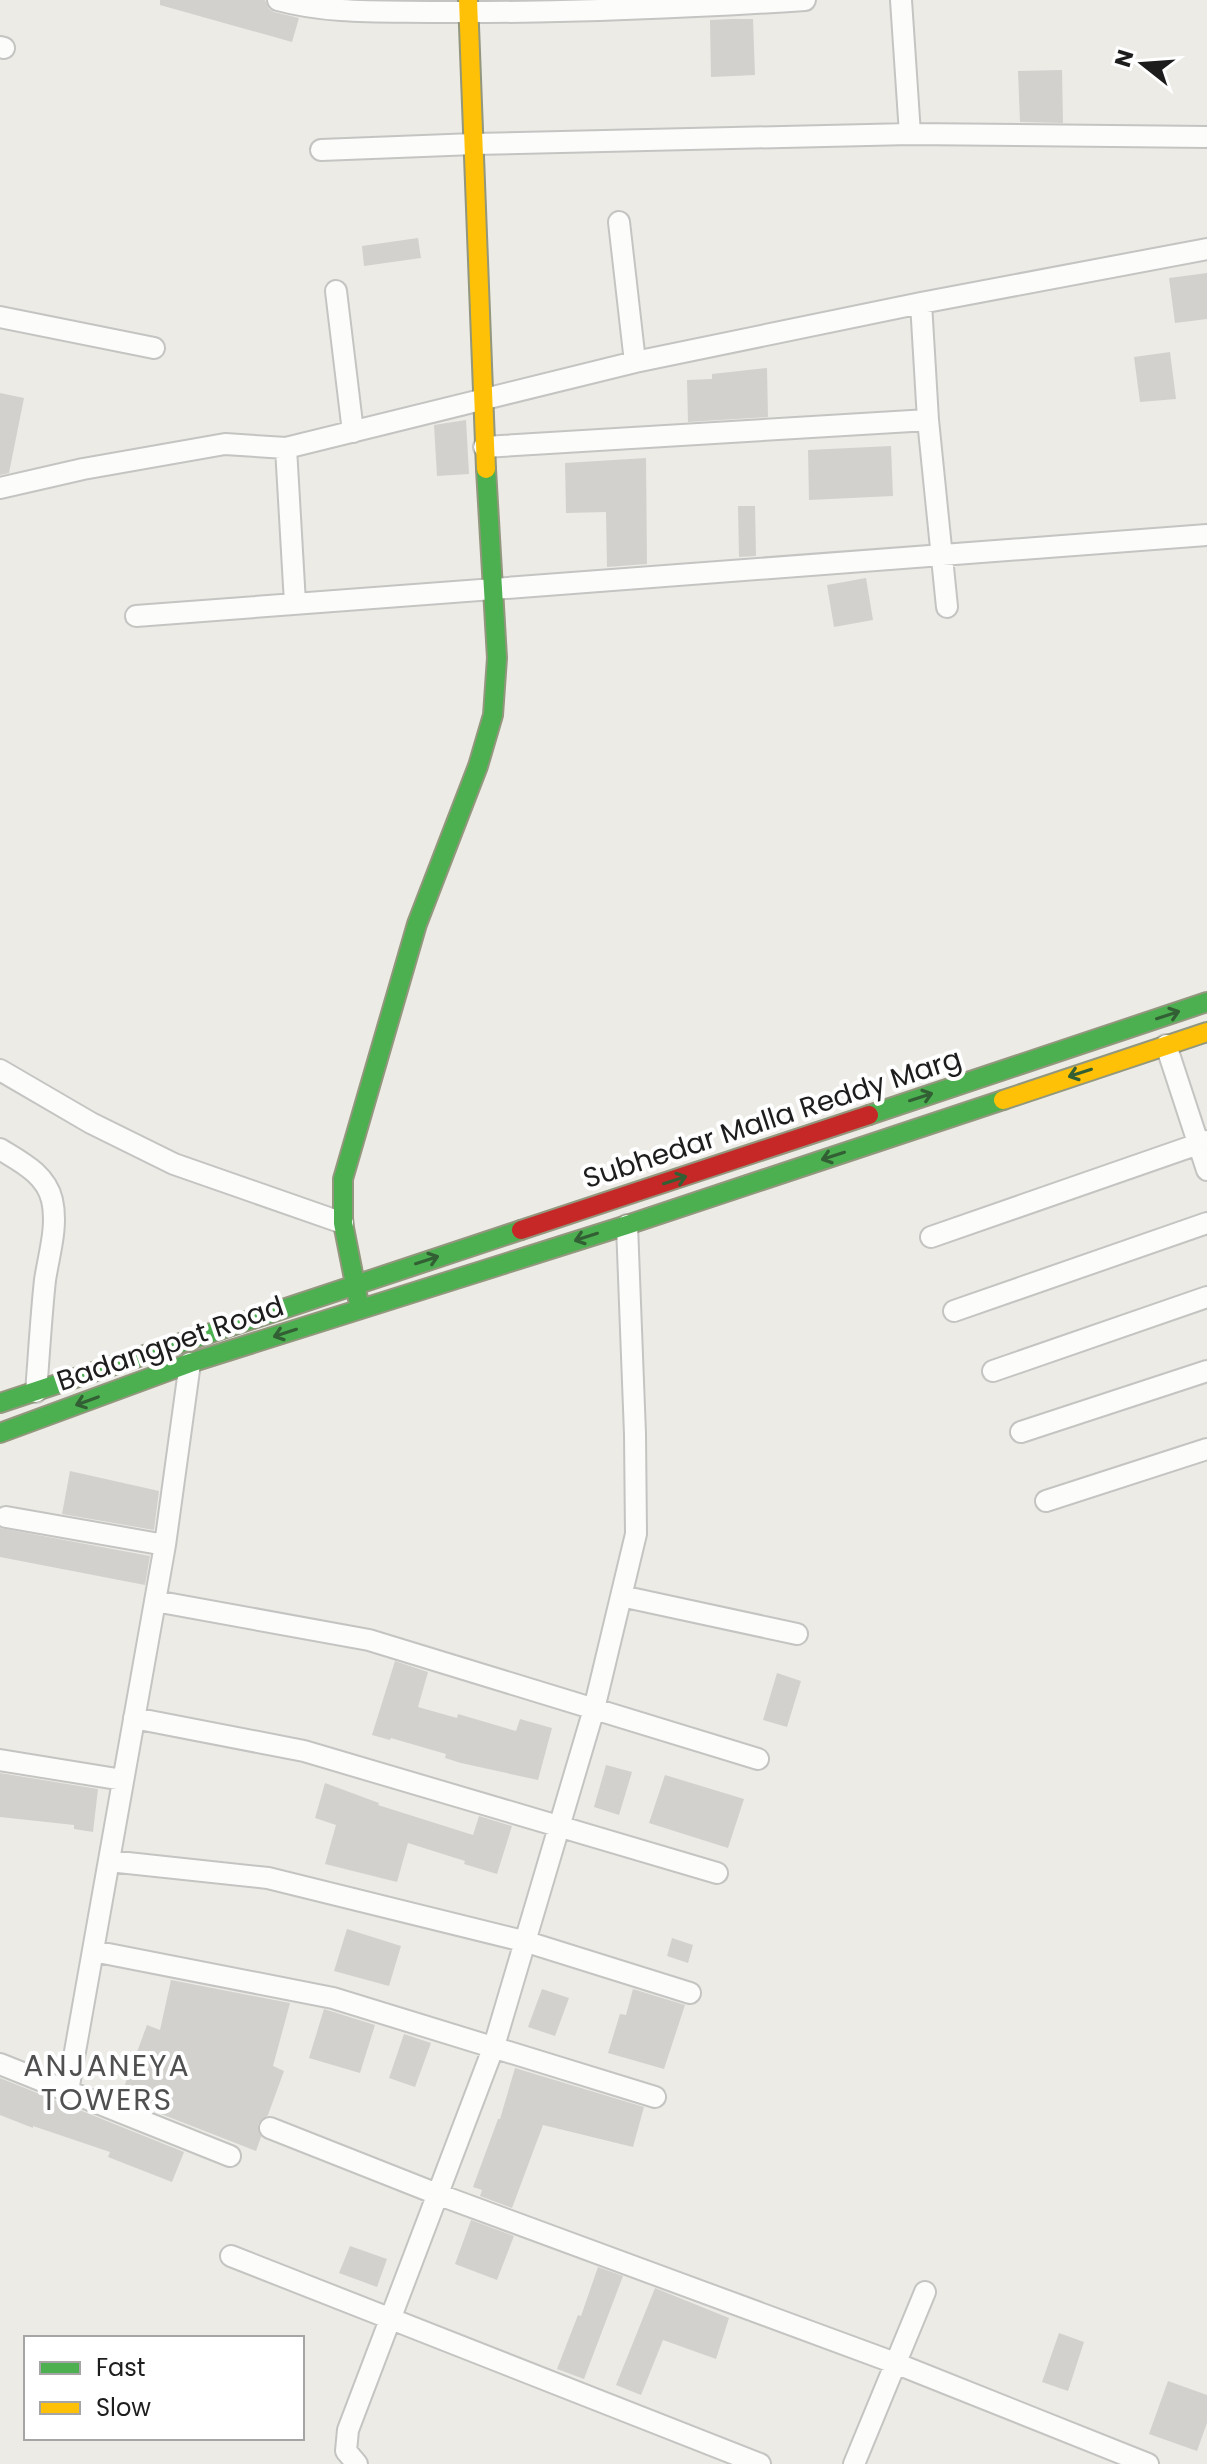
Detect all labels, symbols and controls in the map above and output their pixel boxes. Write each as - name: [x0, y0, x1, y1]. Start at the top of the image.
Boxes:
- north arrow: [1103, 24, 1183, 104]
- text: N: [1107, 46, 1142, 71]
- one-way arrow: [1155, 1007, 1180, 1021]
- street label: Subhedar Malla Reddy Marg: [578, 1039, 966, 1198]
- one-way arrow: [1067, 1067, 1092, 1082]
- one-way arrow: [909, 1089, 934, 1104]
- one-way arrow: [821, 1149, 846, 1164]
- one-way arrow: [662, 1171, 687, 1186]
- one-way arrow: [574, 1231, 599, 1246]
- one-way arrow: [415, 1251, 440, 1266]
- street label: Badangpet Road: [52, 1286, 289, 1401]
- one-way arrow: [273, 1326, 299, 1341]
- one-way arrow: [75, 1395, 99, 1409]
- district label: ANJANEYA TOWERS: [23, 2044, 191, 2121]
- legend: [24, 2336, 304, 2440]
- text: Fast: [96, 2351, 146, 2384]
- text: Slow: [96, 2391, 151, 2424]

